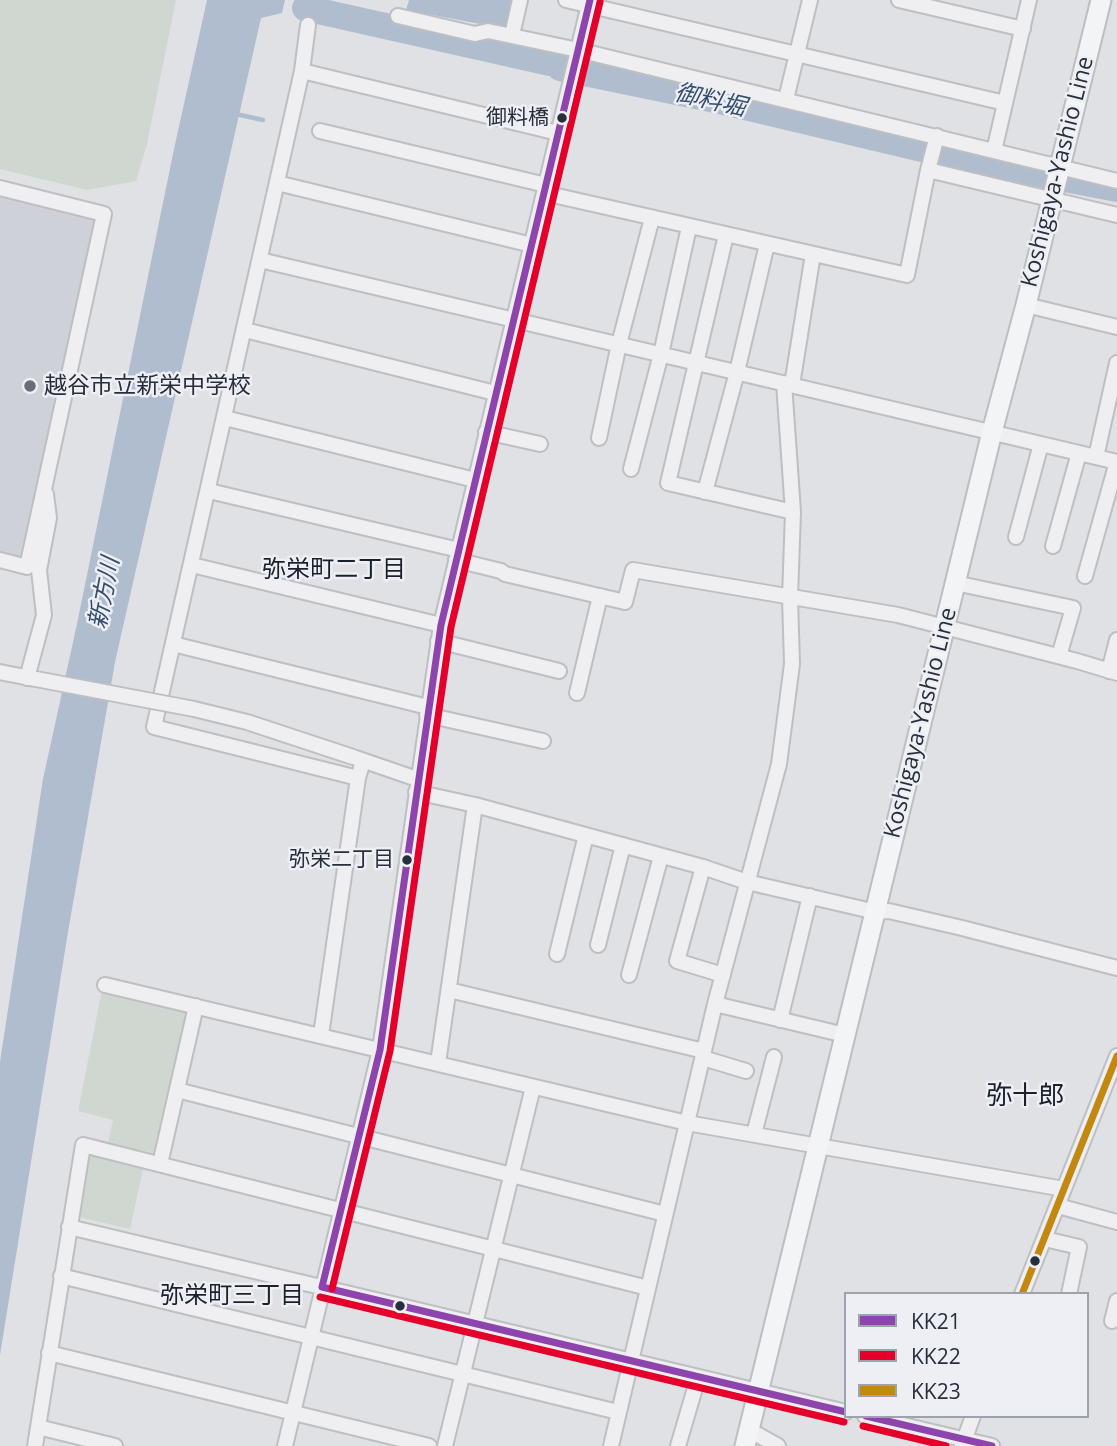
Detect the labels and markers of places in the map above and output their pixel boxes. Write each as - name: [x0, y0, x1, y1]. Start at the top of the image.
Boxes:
- place label: 御料橋: [486, 105, 549, 131]
- marker: 御料橋: [555, 111, 569, 125]
- place label: 越谷市立新栄中学校: [44, 372, 251, 400]
- marker: 越谷市立新栄中学校: [22, 378, 38, 394]
- place label: 弥栄二丁目: [289, 847, 394, 873]
- marker: 弥栄二丁目: [400, 853, 414, 867]
- unlabelled marker: [1028, 1254, 1042, 1268]
- unlabelled marker: [393, 1299, 407, 1313]

